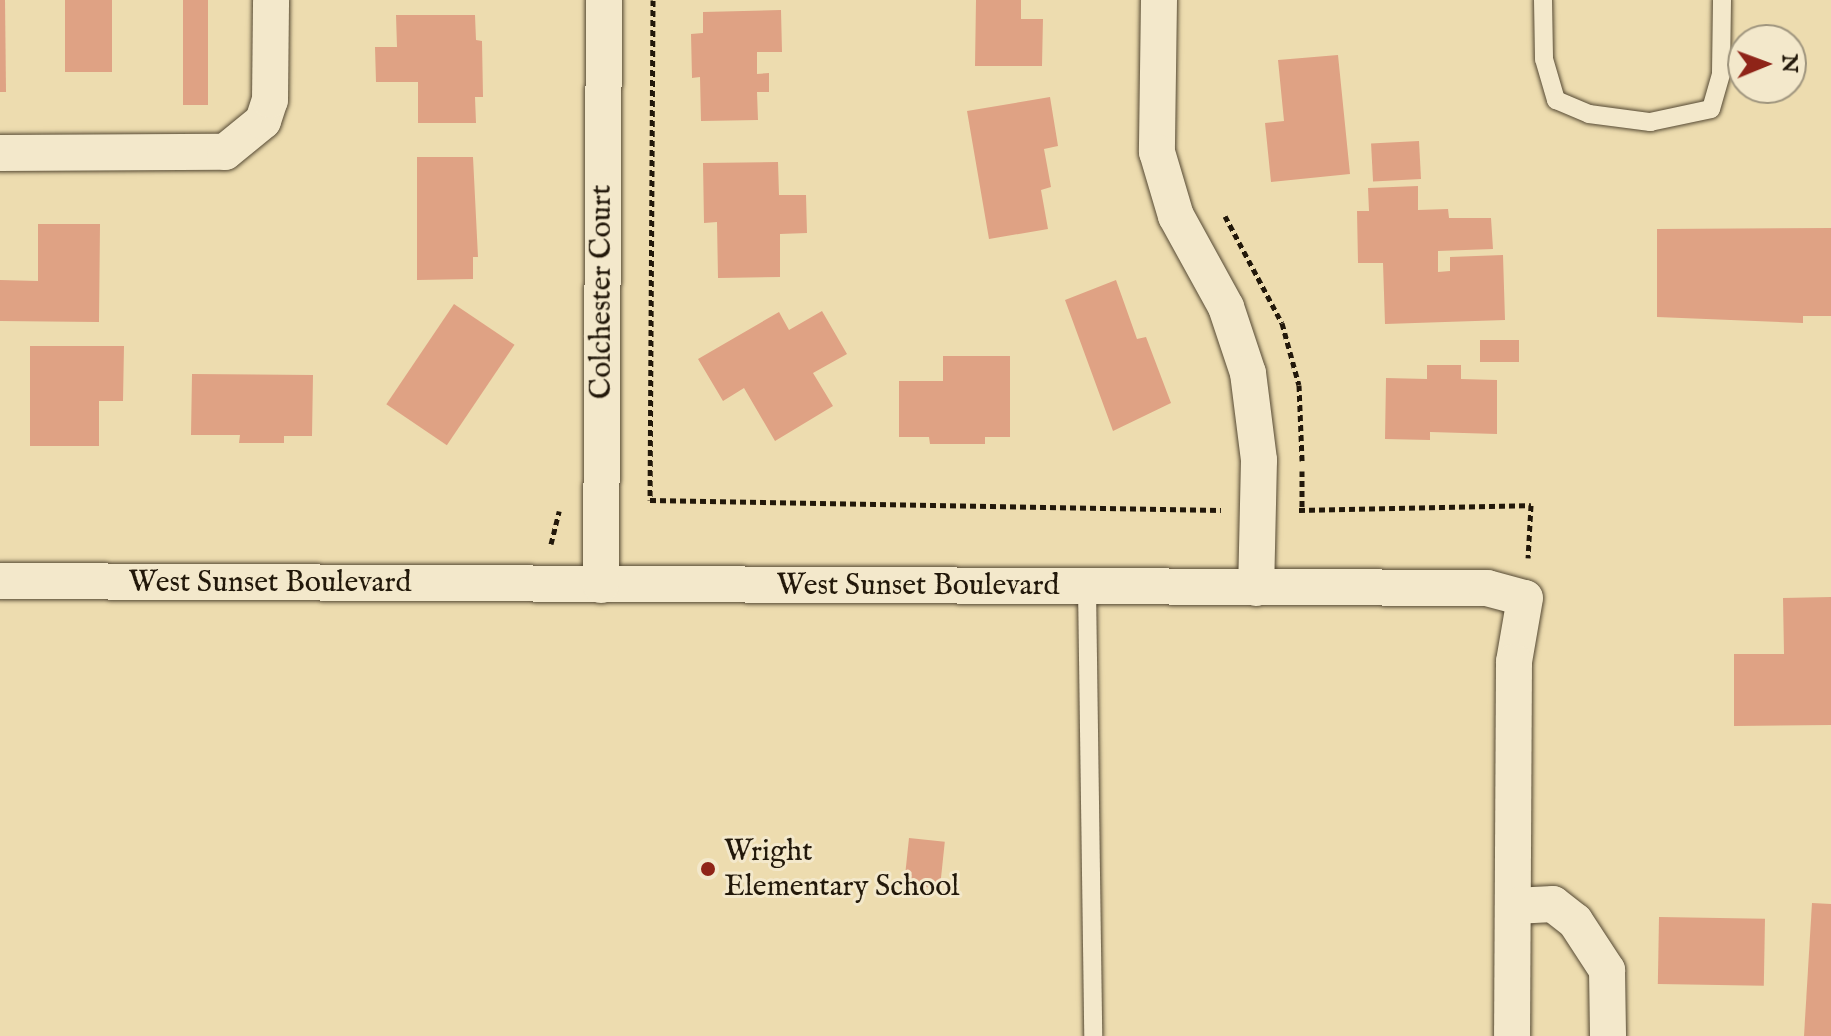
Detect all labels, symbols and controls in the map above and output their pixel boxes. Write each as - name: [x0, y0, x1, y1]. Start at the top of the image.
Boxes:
- north arrow: [1727, 24, 1807, 104]
- text: N: [1775, 54, 1803, 73]
- street label: Colchester Court: [584, 185, 620, 399]
- street label: West Sunset Boulevard: [129, 565, 411, 601]
- street label: West Sunset Boulevard: [777, 568, 1059, 604]
- place label: Wright Elementary School: [724, 834, 960, 904]
- marker: Wright Elementary School: [699, 860, 717, 878]

